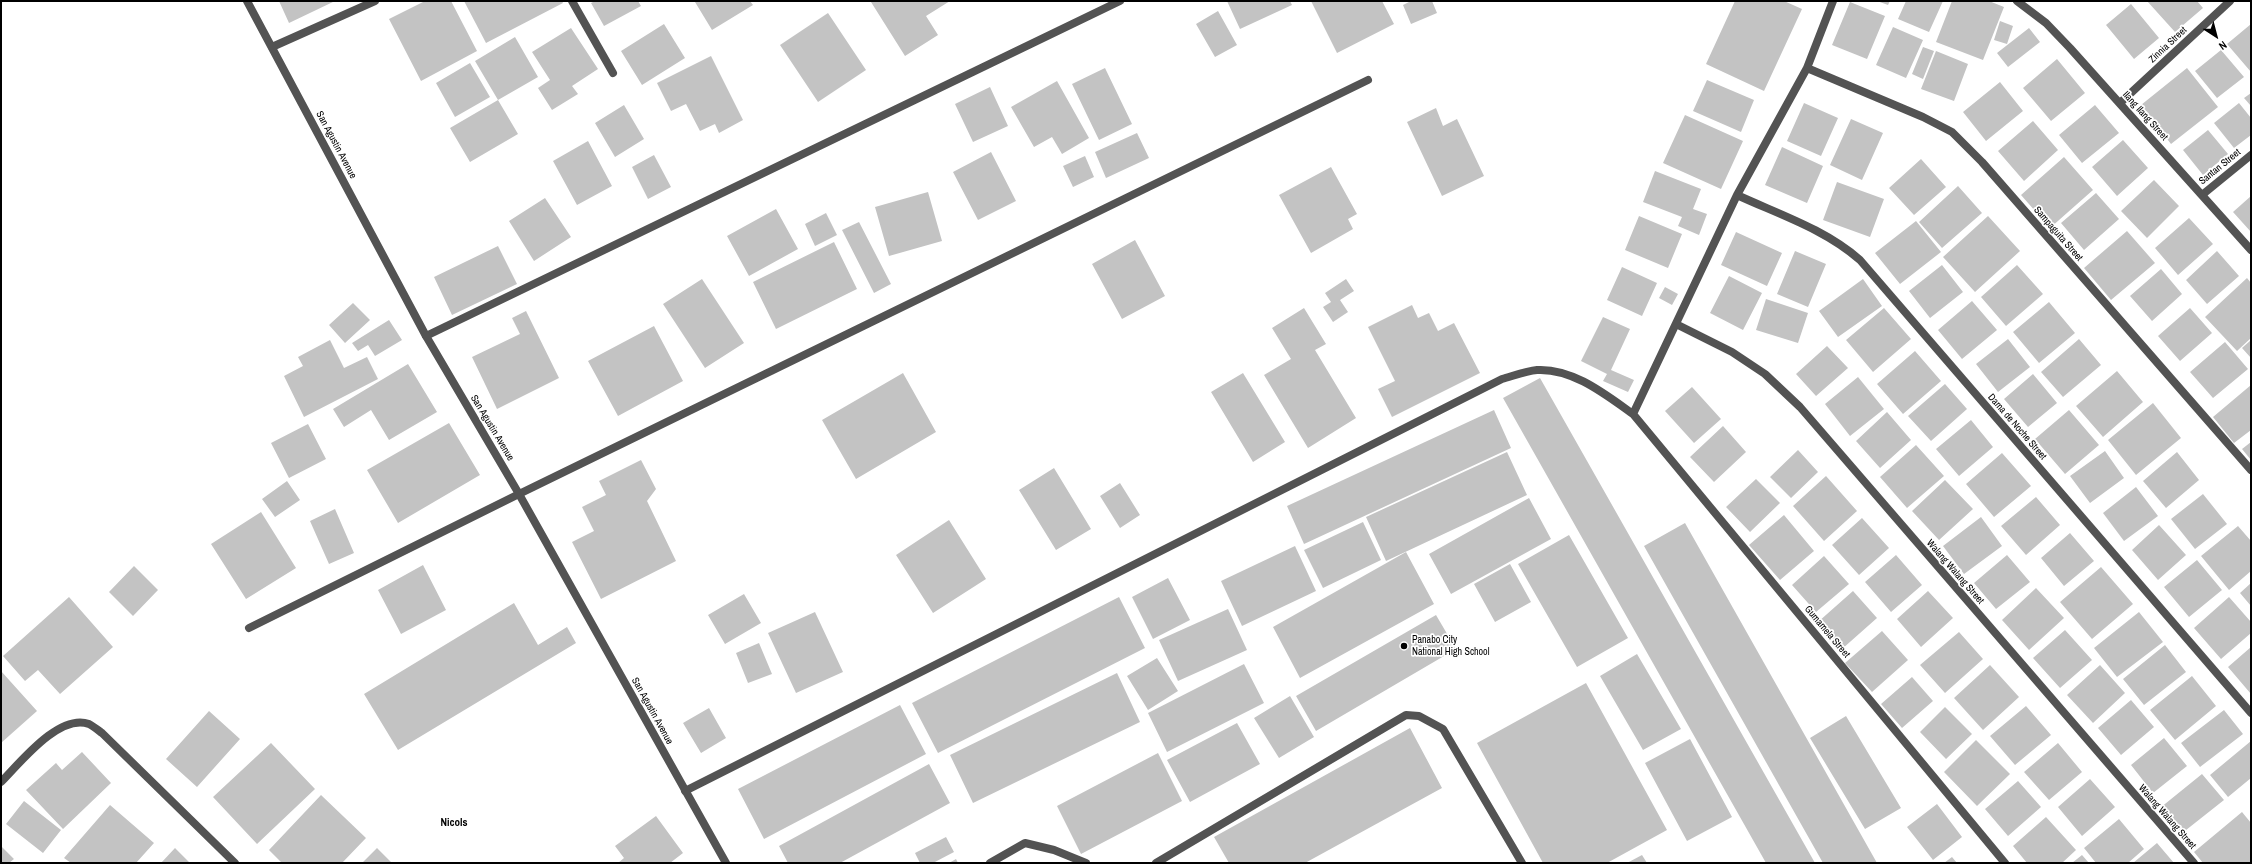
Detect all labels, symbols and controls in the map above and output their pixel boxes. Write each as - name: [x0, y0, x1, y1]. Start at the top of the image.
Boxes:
- north arrow: [2196, 16, 2236, 56]
- street label: Zinnia Street: [2147, 24, 2189, 66]
- text: N: [2216, 38, 2230, 53]
- street label: Ilang Ilang Street: [2120, 89, 2170, 143]
- street label: San Agustin Avenue: [313, 109, 359, 181]
- street label: Santan Street: [2197, 147, 2243, 187]
- street label: Sampaguita Street: [2031, 204, 2085, 264]
- street label: Dama de Noche Street: [1985, 392, 2049, 462]
- street label: San Agustin Avenue: [468, 393, 516, 463]
- street label: Walang Walang Street: [1924, 537, 1986, 607]
- street label: Gumamela Street: [1802, 604, 1852, 660]
- place label: Panabo City National High School: [1412, 634, 1489, 658]
- marker: Panabo City National High School: [1399, 641, 1409, 651]
- street label: San Agustin Avenue: [629, 675, 675, 747]
- street label: Walang Walang Street: [2136, 782, 2198, 852]
- district label: Nicols: [440, 816, 468, 830]

